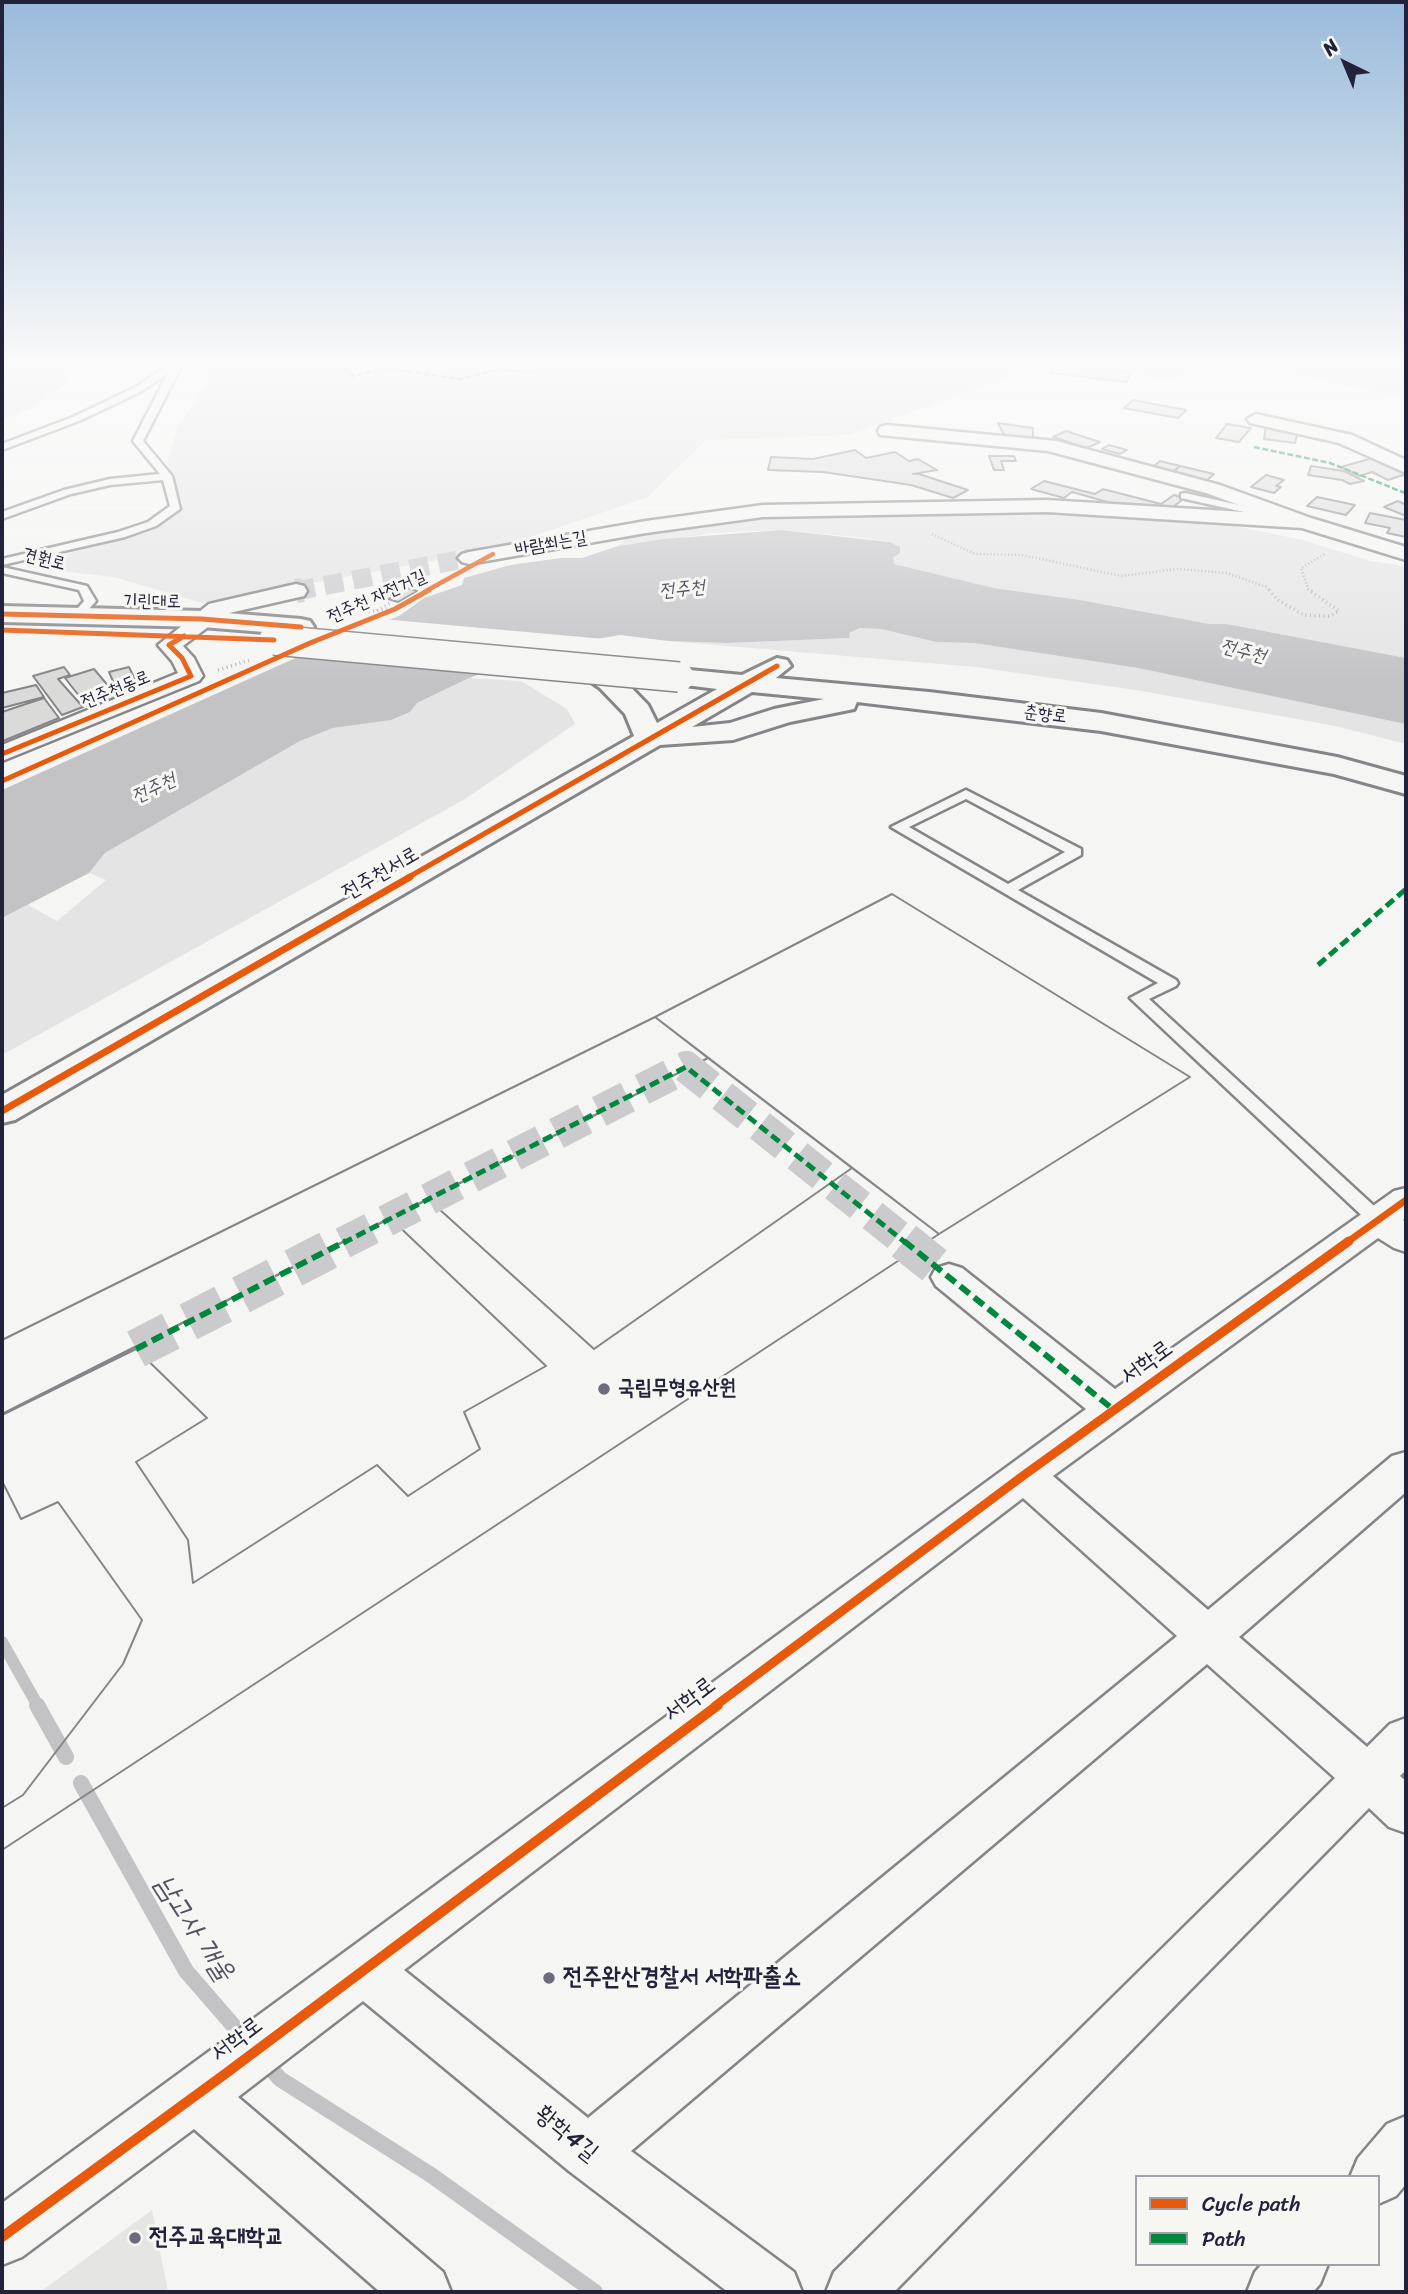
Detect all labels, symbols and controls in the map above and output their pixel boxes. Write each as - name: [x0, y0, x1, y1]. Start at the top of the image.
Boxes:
- north arrow: [1310, 28, 1380, 98]
- text: N: [1314, 31, 1346, 64]
- street label: 바람쐬는길: [513, 527, 589, 561]
- street label: 견훤로: [20, 544, 68, 576]
- street label: 전주천 자전거길: [324, 566, 430, 628]
- water label: 전주천: [658, 576, 706, 604]
- street label: 기린대로: [123, 591, 181, 613]
- water label: 전주천: [1218, 635, 1268, 669]
- street label: 전주천동로: [78, 666, 154, 714]
- street label: 춘향로: [1022, 702, 1068, 728]
- water label: 전주천: [128, 769, 180, 809]
- street label: 전주천서로: [338, 842, 424, 906]
- street label: 서학로: [1115, 1334, 1179, 1392]
- place label: 국립무형유산원: [618, 1376, 736, 1402]
- marker: 국립무형유산원: [596, 1381, 612, 1397]
- street label: 서학로: [658, 1671, 722, 1729]
- water label: 남고사 개울: [146, 1870, 240, 1988]
- place label: 전주완산경찰서 서학파출소: [563, 1964, 801, 1992]
- marker: 전주완산경찰서 서학파출소: [541, 1970, 557, 1986]
- street label: 서학로: [205, 2011, 269, 2069]
- street label: 황학4길: [529, 2100, 603, 2168]
- legend: [1135, 2175, 1380, 2266]
- text: Cycle path: [1202, 2185, 1301, 2223]
- text: Path: [1202, 2220, 1245, 2258]
- place label: 전주교육대학교: [149, 2224, 284, 2252]
- marker: 전주교육대학교: [127, 2230, 143, 2246]

